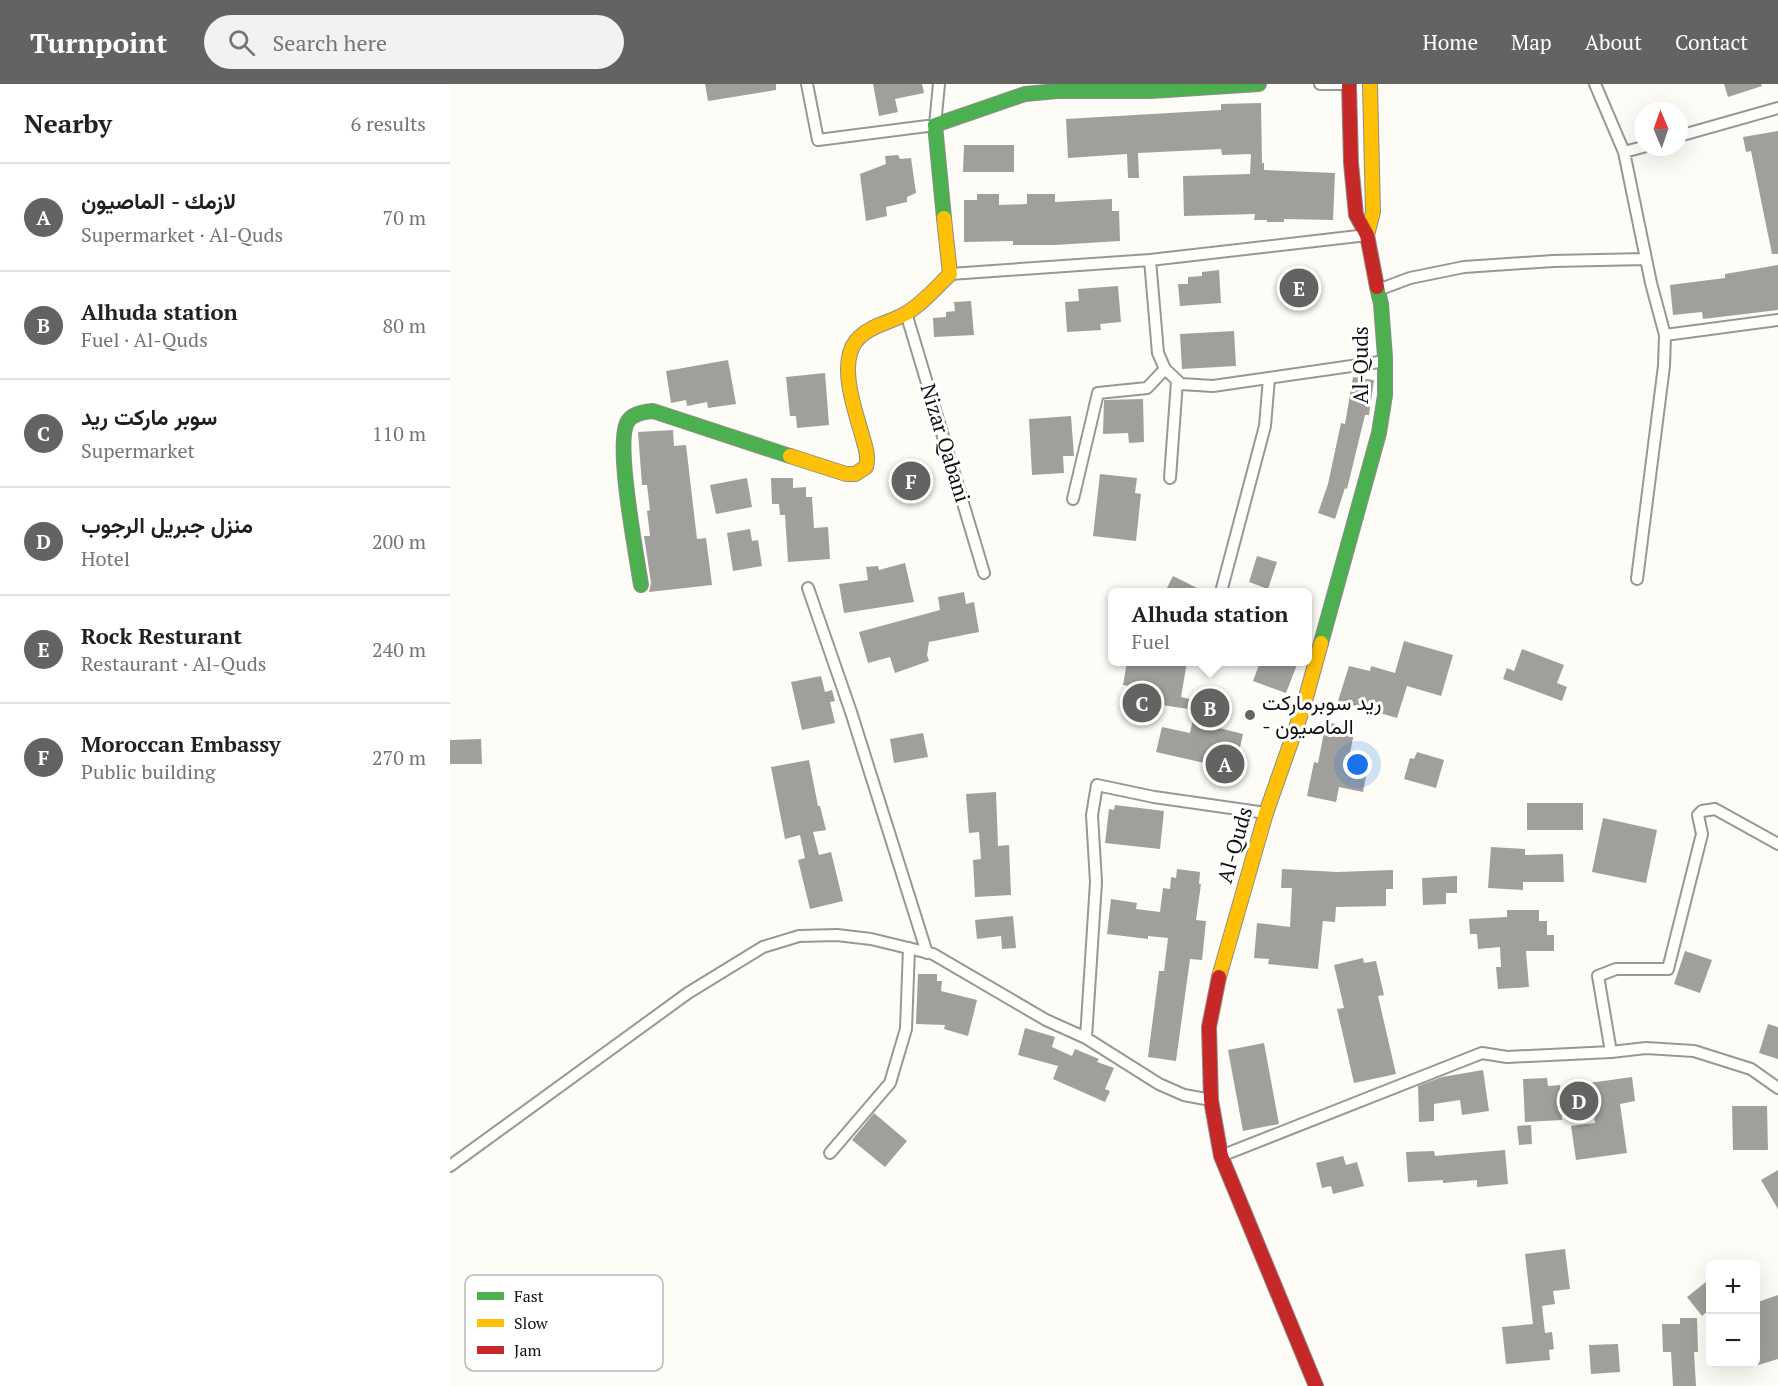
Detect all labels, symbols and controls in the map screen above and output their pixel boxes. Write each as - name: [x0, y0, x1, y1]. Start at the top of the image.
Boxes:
- search box: [204, 15, 624, 69]
- text: Turnpoint: [30, 24, 168, 61]
- icon: search: [225, 26, 258, 59]
- text: Search here: [273, 28, 387, 57]
- text: Home: [1422, 28, 1478, 56]
- text: Map: [1511, 28, 1552, 56]
- text: About: [1585, 28, 1642, 56]
- text: Contact: [1675, 28, 1748, 56]
- north arrow: [1634, 102, 1688, 156]
- text: Nearby: [24, 106, 112, 140]
- text: 6 results: [351, 110, 426, 137]
- text: لازمك - الماصيون: [81, 186, 236, 215]
- text: A: [36, 204, 51, 231]
- text: 70 m: [383, 204, 426, 231]
- text: Supermarket · Al-Quds: [81, 221, 283, 248]
- pin: E: [1280, 266, 1318, 310]
- text: Alhuda station: [81, 297, 238, 326]
- text: B: [37, 312, 50, 339]
- text: 80 m: [383, 312, 426, 339]
- text: Fuel · Al-Quds: [81, 326, 208, 353]
- street label: Al-Quds: [1346, 326, 1374, 404]
- street label: Nizar Qabani: [915, 380, 977, 505]
- text: سوبر ماركت ريد: [81, 402, 217, 431]
- text: C: [37, 420, 50, 447]
- text: 110 m: [372, 420, 426, 447]
- text: Supermarket: [81, 437, 195, 464]
- pin: F: [892, 458, 930, 504]
- text: منزل جبريل الرجوب: [81, 510, 253, 539]
- text: D: [36, 528, 51, 555]
- text: 200 m: [372, 528, 426, 555]
- text: Hotel: [81, 545, 130, 572]
- popup: [1108, 588, 1312, 666]
- text: Alhuda station: [1132, 599, 1288, 628]
- text: Rock Resturant: [81, 621, 242, 650]
- text: Fuel: [1132, 628, 1170, 655]
- text: E: [37, 636, 50, 663]
- text: 240 m: [372, 636, 426, 663]
- text: Restaurant · Al-Quds: [81, 650, 267, 677]
- pin: C: [1122, 680, 1162, 726]
- pin: B: [1190, 686, 1230, 730]
- place label: ريد سوبرماركت - الماصيون: [1262, 688, 1381, 740]
- marker: ريد سوبرماركت - الماصيون: [1243, 708, 1257, 722]
- text: Moroccan Embassy: [81, 729, 281, 758]
- pin: A: [1206, 742, 1244, 786]
- text: F: [38, 744, 49, 771]
- text: 270 m: [372, 744, 426, 771]
- your location: [1343, 750, 1372, 779]
- text: Public building: [81, 758, 215, 785]
- street label: Al-Quds: [1210, 803, 1258, 886]
- pin: D: [1560, 1078, 1598, 1124]
- map controls: [1706, 1260, 1760, 1368]
- button: +: [1706, 1260, 1760, 1314]
- legend: [465, 1275, 663, 1371]
- text: Fast: [514, 1285, 544, 1307]
- text: Slow: [514, 1312, 548, 1334]
- button: −: [1706, 1314, 1760, 1368]
- text: Jam: [514, 1339, 542, 1361]

